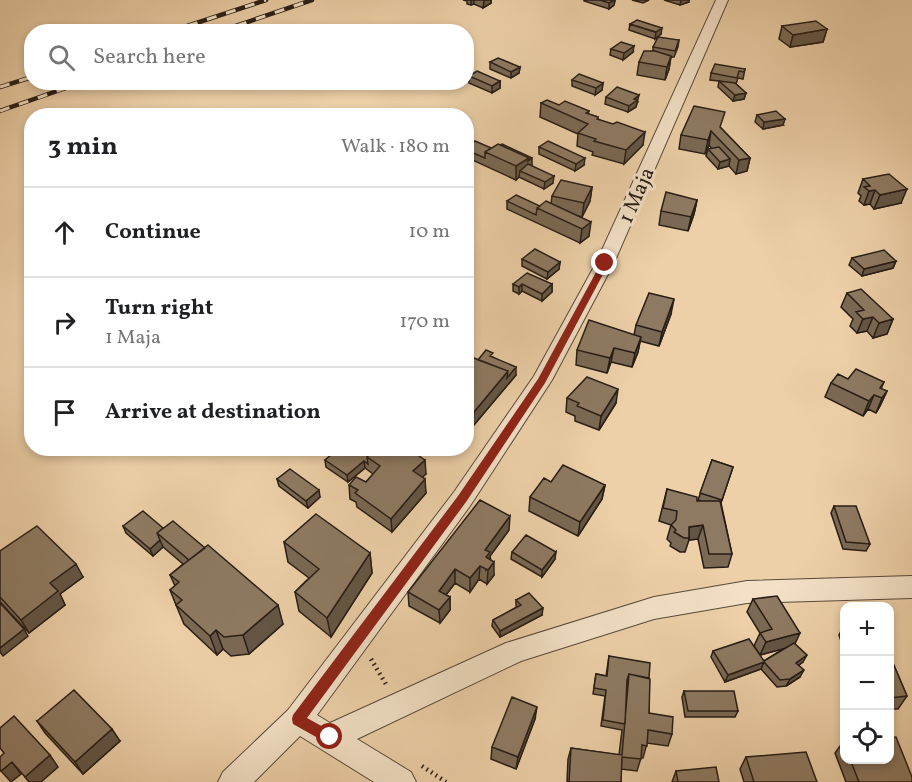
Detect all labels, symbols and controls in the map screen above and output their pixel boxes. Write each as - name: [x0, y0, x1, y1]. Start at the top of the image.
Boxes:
- search box: [24, 24, 474, 90]
- icon: search: [45, 41, 78, 74]
- text: Search here: [93, 42, 206, 73]
- text: 3 min: [48, 129, 118, 165]
- text: Walk · 180 m: [341, 133, 450, 161]
- street label: 1 Maja: [612, 163, 663, 228]
- icon: ahead: [48, 216, 81, 249]
- text: Continue: [105, 217, 201, 248]
- text: 10 m: [409, 218, 450, 246]
- route end: [591, 249, 617, 275]
- text: Turn right: [105, 293, 213, 324]
- icon: right: [48, 306, 81, 339]
- text: 170 m: [400, 308, 450, 336]
- text: 1 Maja: [105, 324, 161, 352]
- icon: arrive: [48, 396, 81, 429]
- text: Arrive at destination: [105, 397, 321, 428]
- map controls: [840, 602, 894, 764]
- button: +: [840, 602, 894, 656]
- button: −: [840, 656, 894, 710]
- button: locate: [840, 710, 894, 764]
- route start: [316, 723, 342, 749]

